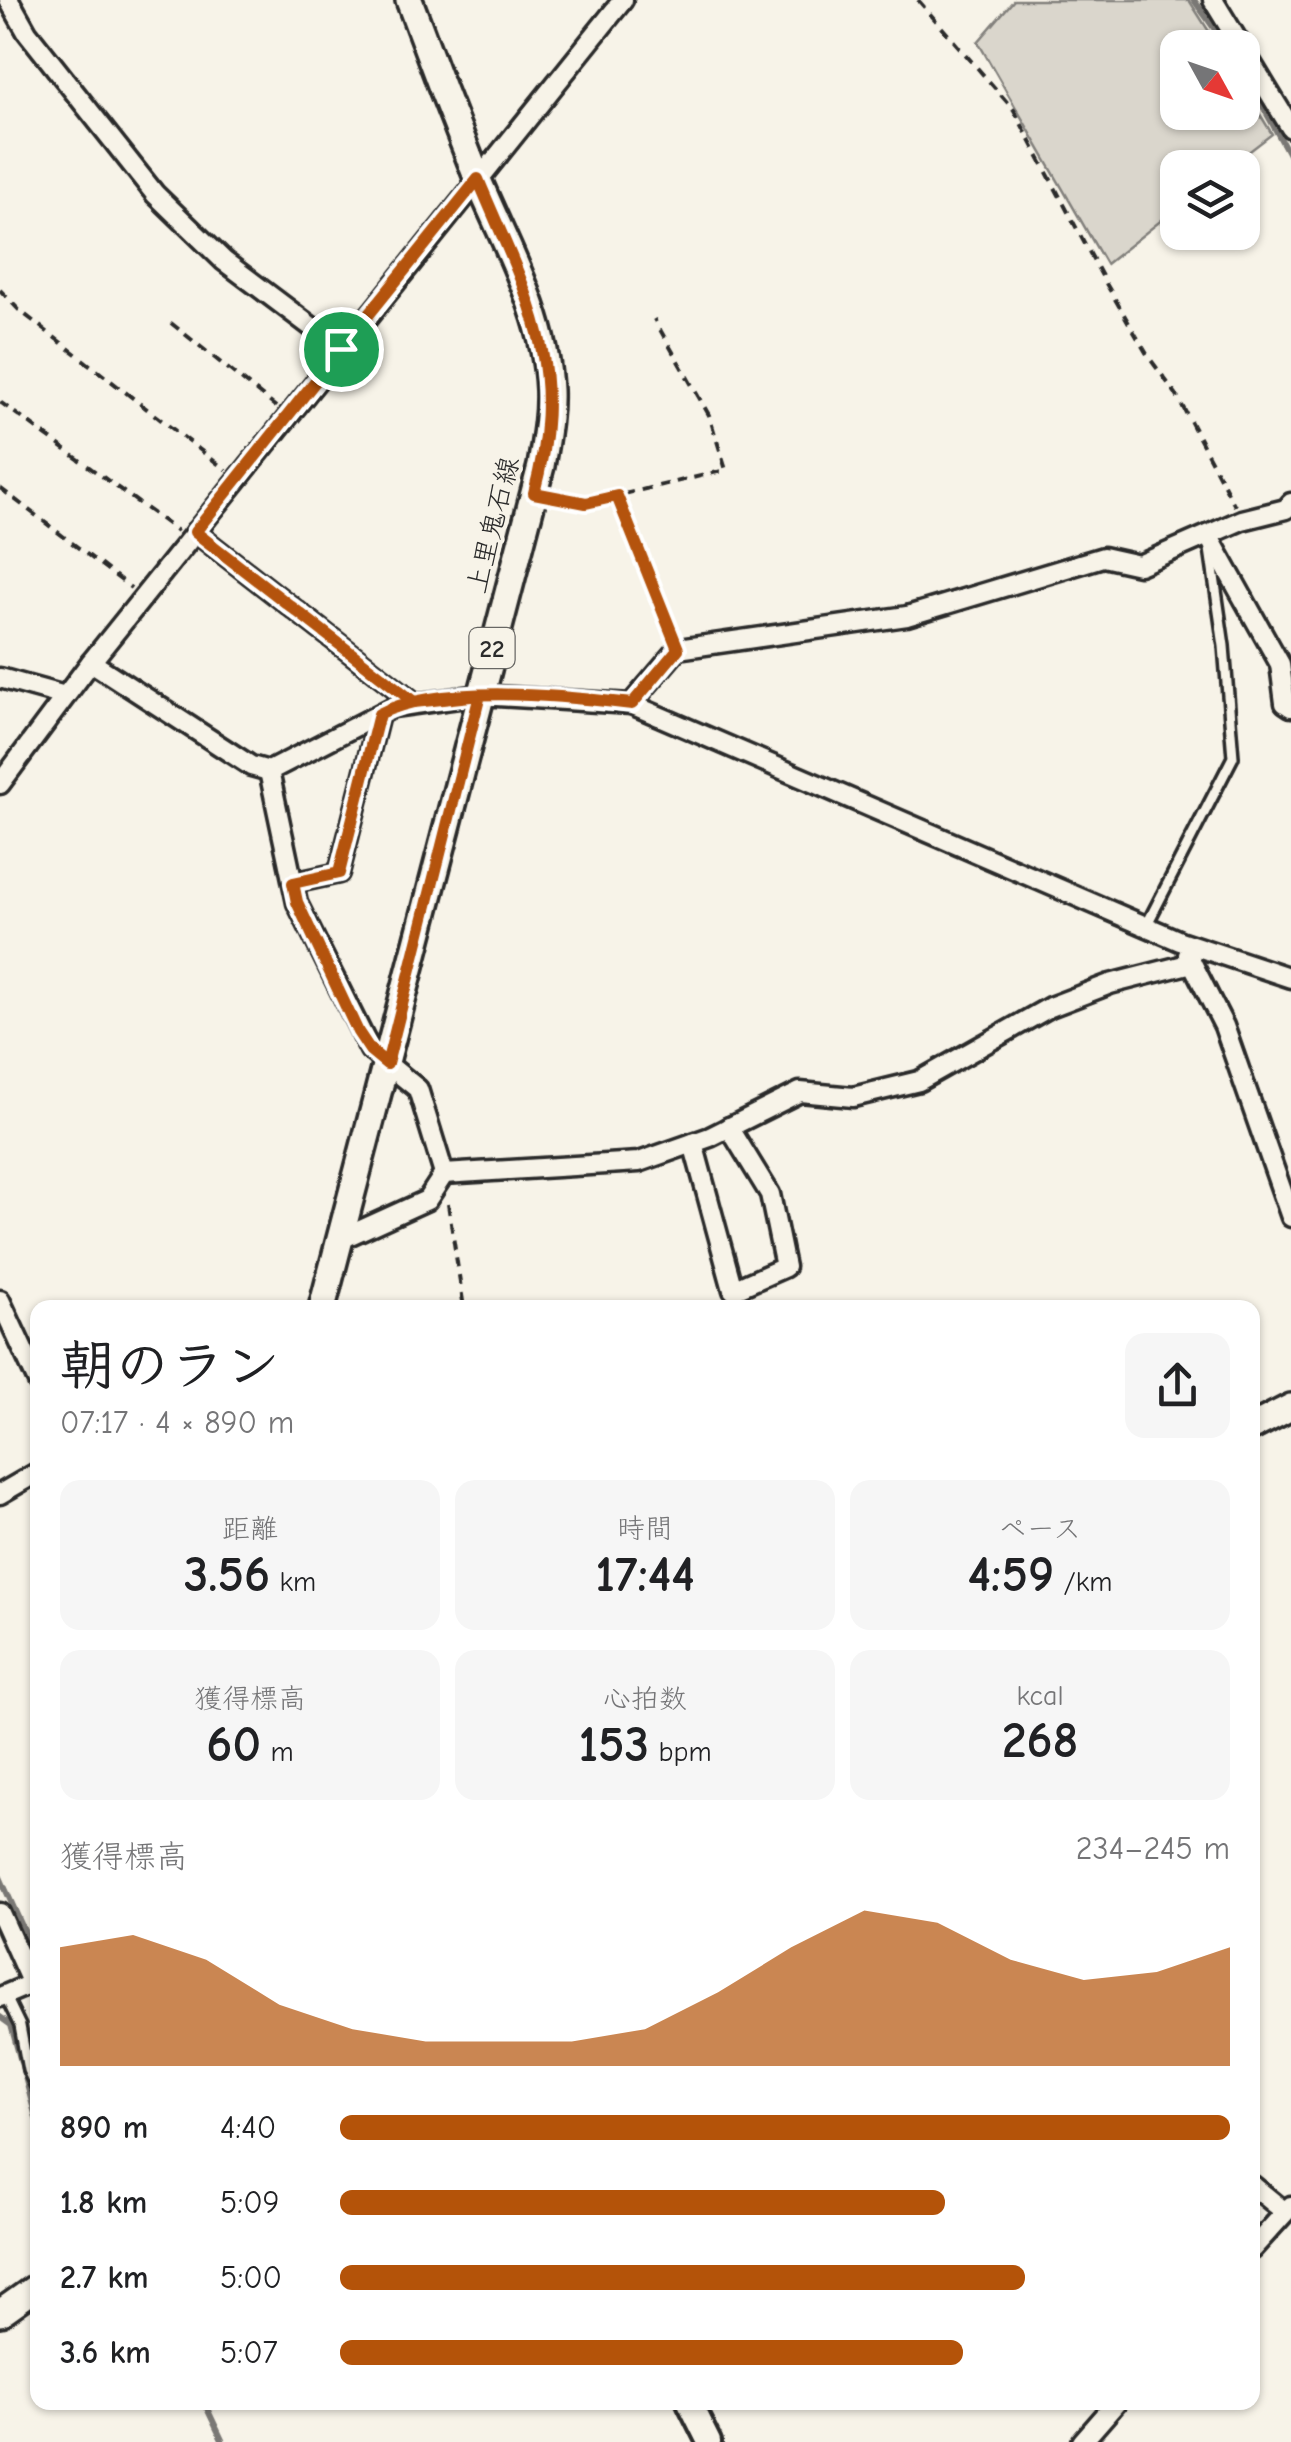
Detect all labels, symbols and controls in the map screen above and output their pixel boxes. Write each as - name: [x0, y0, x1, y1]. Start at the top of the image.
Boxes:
- north arrow: [1160, 30, 1260, 130]
- map controls: [1160, 30, 1260, 250]
- button: layers: [1160, 150, 1260, 250]
- pin: [299, 307, 384, 392]
- icon: arrive: [314, 322, 369, 377]
- street label: 上里鬼石線: [461, 453, 525, 597]
- road number: 22: [470, 628, 514, 668]
- button: share: [1125, 1333, 1230, 1438]
- text: 朝のラン: [60, 1334, 280, 1398]
- text: 07:17 · 4 × 890 m: [60, 1404, 294, 1441]
- text: 距離: [222, 1513, 278, 1545]
- text: 時間: [617, 1513, 673, 1545]
- text: ペース: [999, 1513, 1081, 1545]
- text: 3.56: [184, 1546, 270, 1604]
- text: 17:44: [595, 1546, 695, 1604]
- text: 4:59: [968, 1546, 1054, 1604]
- text: km: [270, 1566, 316, 1598]
- text: /km: [1054, 1566, 1112, 1598]
- text: kcal: [1016, 1680, 1064, 1712]
- text: 獲得標高: [194, 1683, 306, 1715]
- text: 心拍数: [603, 1683, 687, 1715]
- text: 268: [1002, 1712, 1078, 1770]
- text: 60: [206, 1716, 261, 1774]
- text: 153: [578, 1716, 649, 1774]
- text: m: [261, 1736, 294, 1768]
- text: bpm: [649, 1736, 712, 1768]
- text: 234–245 m: [1076, 1830, 1230, 1867]
- text: 獲得標高: [60, 1838, 188, 1875]
- text: 890 m: [60, 2109, 148, 2146]
- text: 4:40: [220, 2109, 276, 2146]
- text: 1.8 km: [60, 2184, 147, 2221]
- text: 5:09: [220, 2184, 280, 2221]
- text: 2.7 km: [60, 2259, 149, 2296]
- text: 5:00: [220, 2259, 282, 2296]
- text: 3.6 km: [60, 2334, 151, 2371]
- text: 5:07: [220, 2334, 278, 2371]

